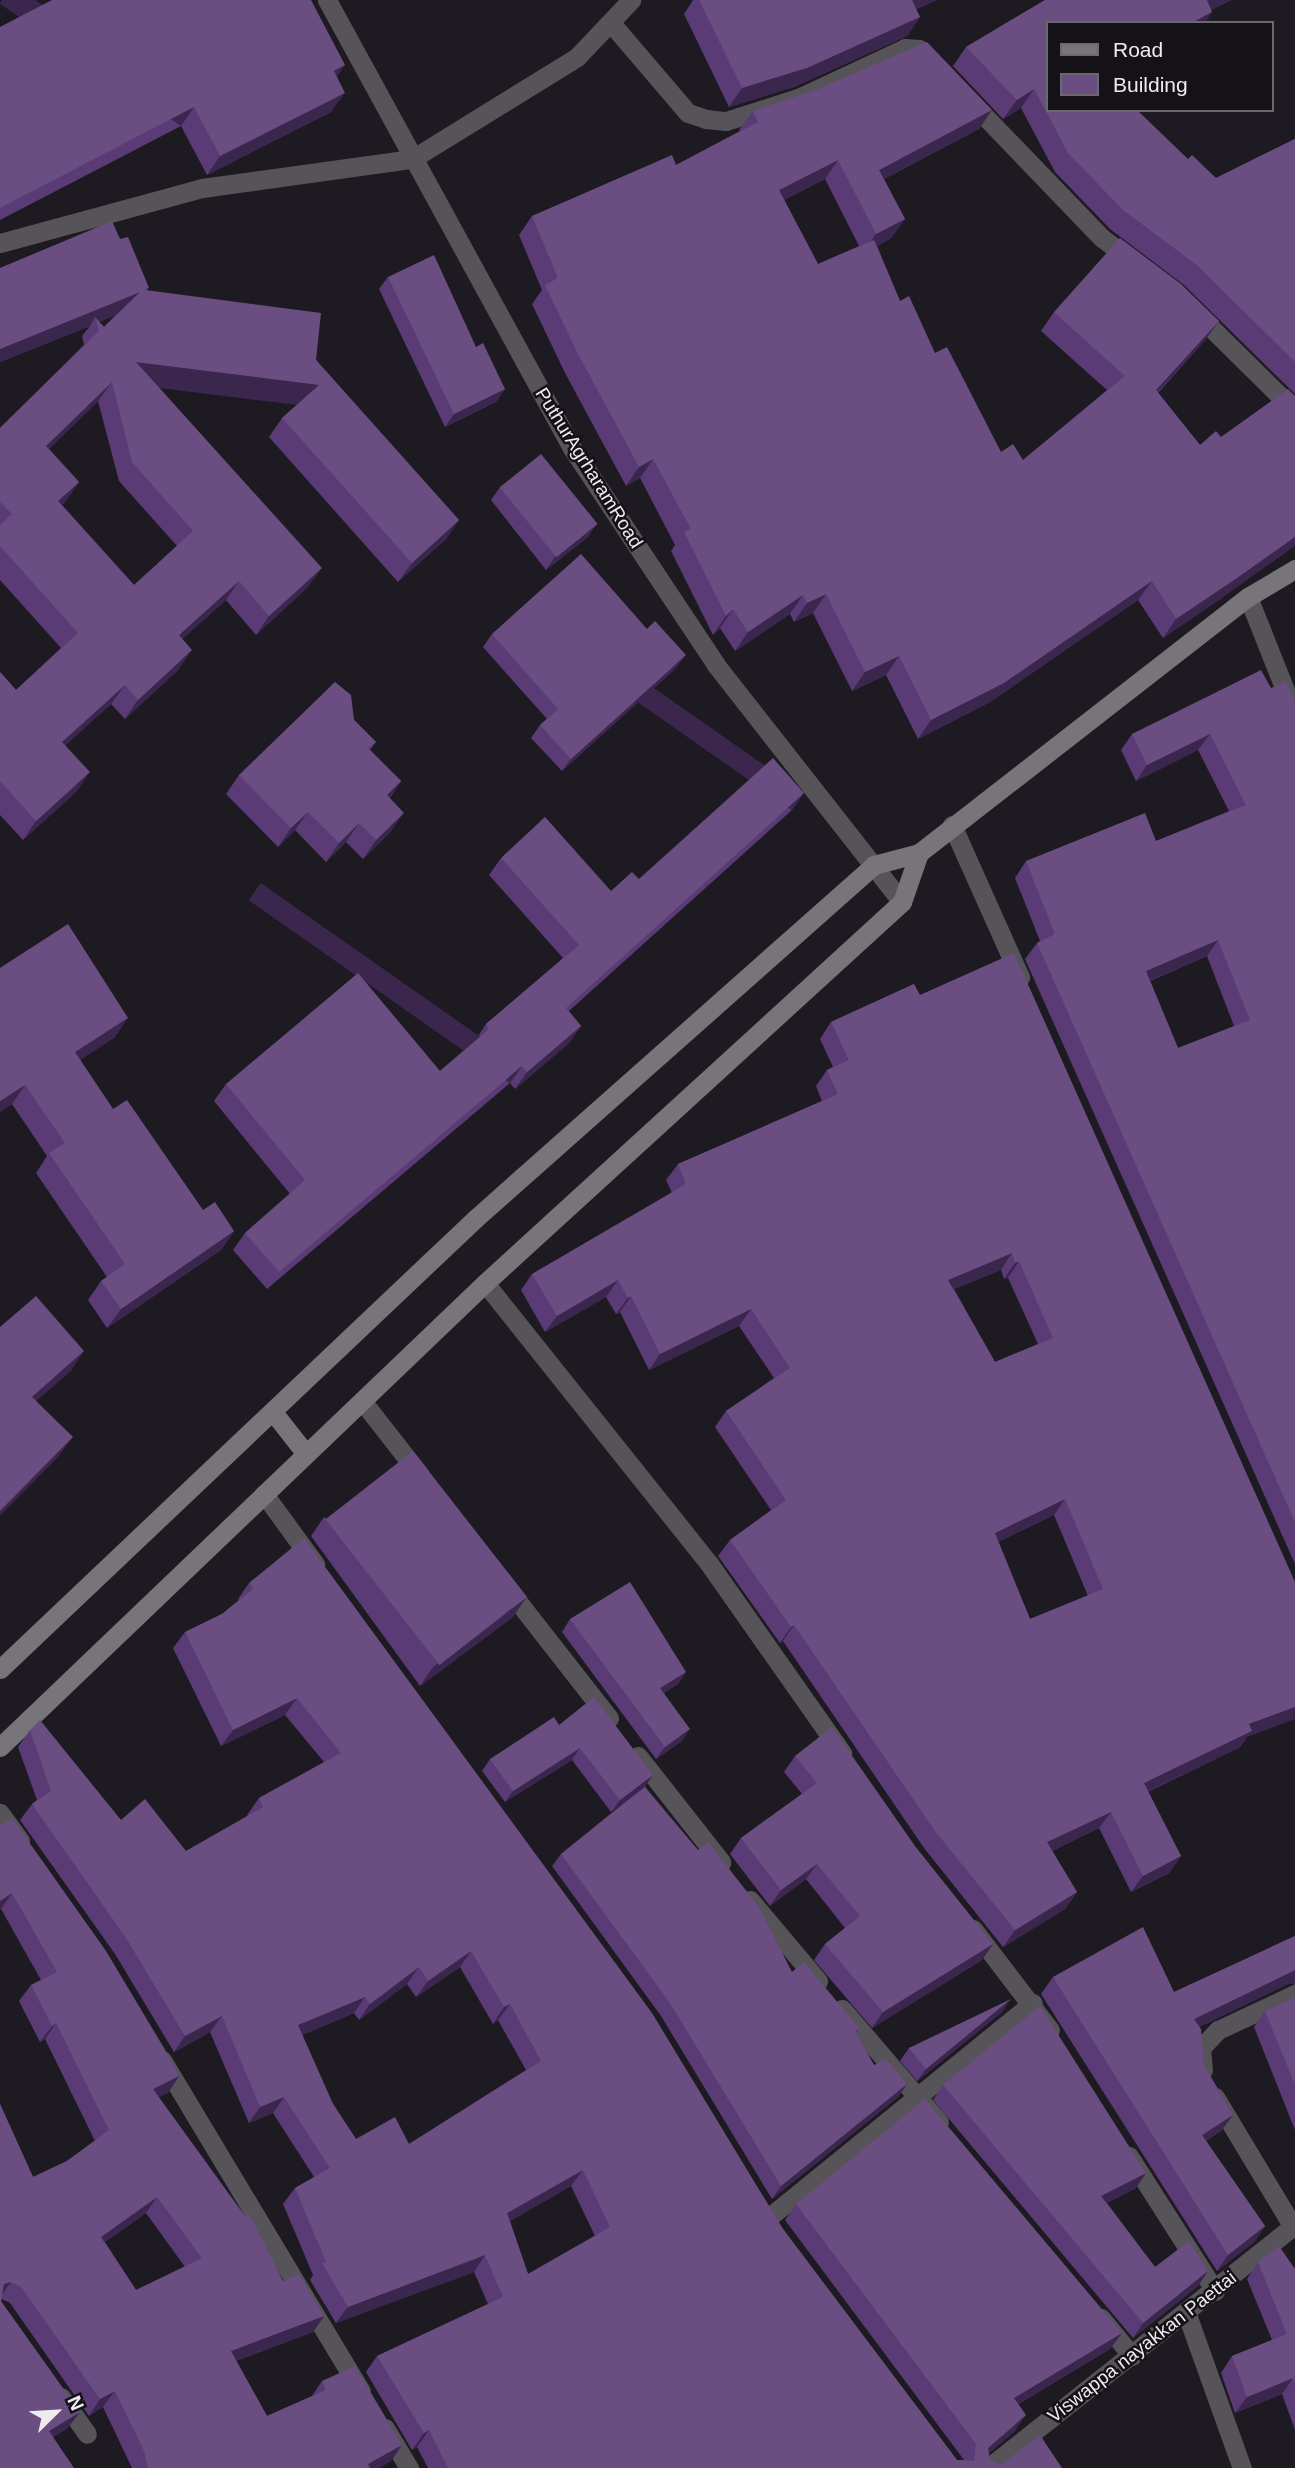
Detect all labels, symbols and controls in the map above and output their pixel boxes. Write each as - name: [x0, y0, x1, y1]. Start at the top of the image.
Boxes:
- legend: [1046, 21, 1274, 112]
- text: Road: [1113, 38, 1163, 61]
- text: Building: [1113, 73, 1188, 96]
- street label: PuthurAgrharamRoad: [530, 384, 648, 552]
- street label: Viswappa nayakkan Paettai: [1043, 2266, 1241, 2428]
- north arrow: [21, 2377, 91, 2447]
- text: N: [63, 2393, 88, 2414]

